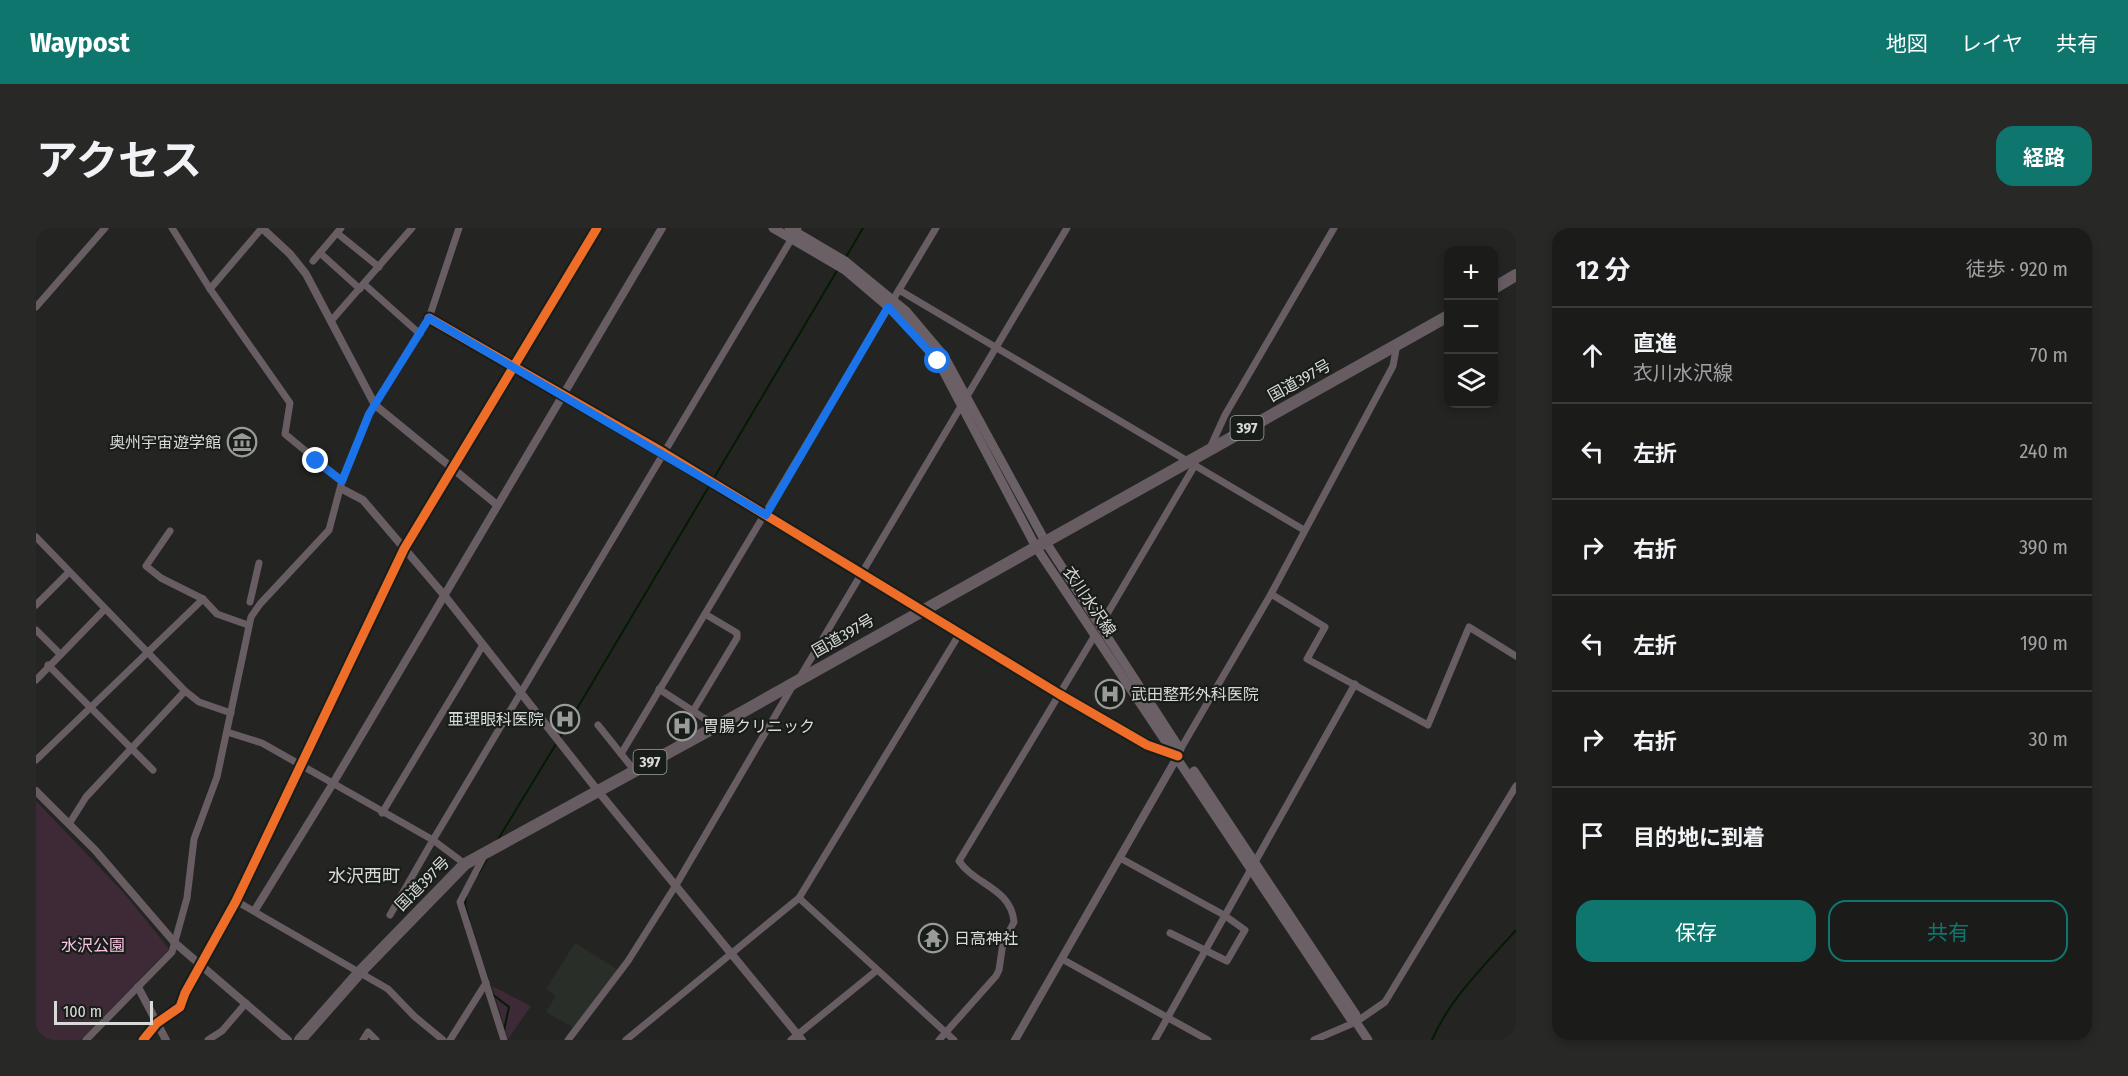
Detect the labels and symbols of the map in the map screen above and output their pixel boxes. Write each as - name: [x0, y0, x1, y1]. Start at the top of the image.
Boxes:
- route start: [924, 347, 950, 373]
- street label: 国道397号: [1264, 355, 1334, 405]
- road number: 397: [1230, 416, 1264, 440]
- museum icon: 奥州宇宙遊学館: [226, 426, 258, 458]
- place label: 奥州宇宙遊学館: [109, 433, 221, 452]
- route end: [302, 447, 328, 473]
- street label: 衣川水沢線: [1059, 563, 1120, 640]
- street label: 国道397号: [809, 610, 878, 661]
- hospital icon: 武田整形外科医院: [1094, 678, 1126, 710]
- place label: 武田整形外科医院: [1131, 685, 1259, 704]
- hospital icon: 亜理眼科医院: [549, 703, 581, 735]
- place label: 亜理眼科医院: [448, 710, 544, 729]
- hospital icon: 胃腸クリニック: [666, 710, 698, 742]
- place label: 胃腸クリニック: [703, 717, 815, 736]
- road number: 397: [634, 750, 666, 774]
- street label: 国道397号: [391, 852, 453, 914]
- district label: 水沢西町: [328, 865, 400, 887]
- temple icon: 日高神社: [917, 922, 949, 954]
- place label: 日高神社: [954, 929, 1018, 948]
- park label: 水沢公園: [61, 936, 125, 955]
- scale bar: [54, 998, 153, 1026]

